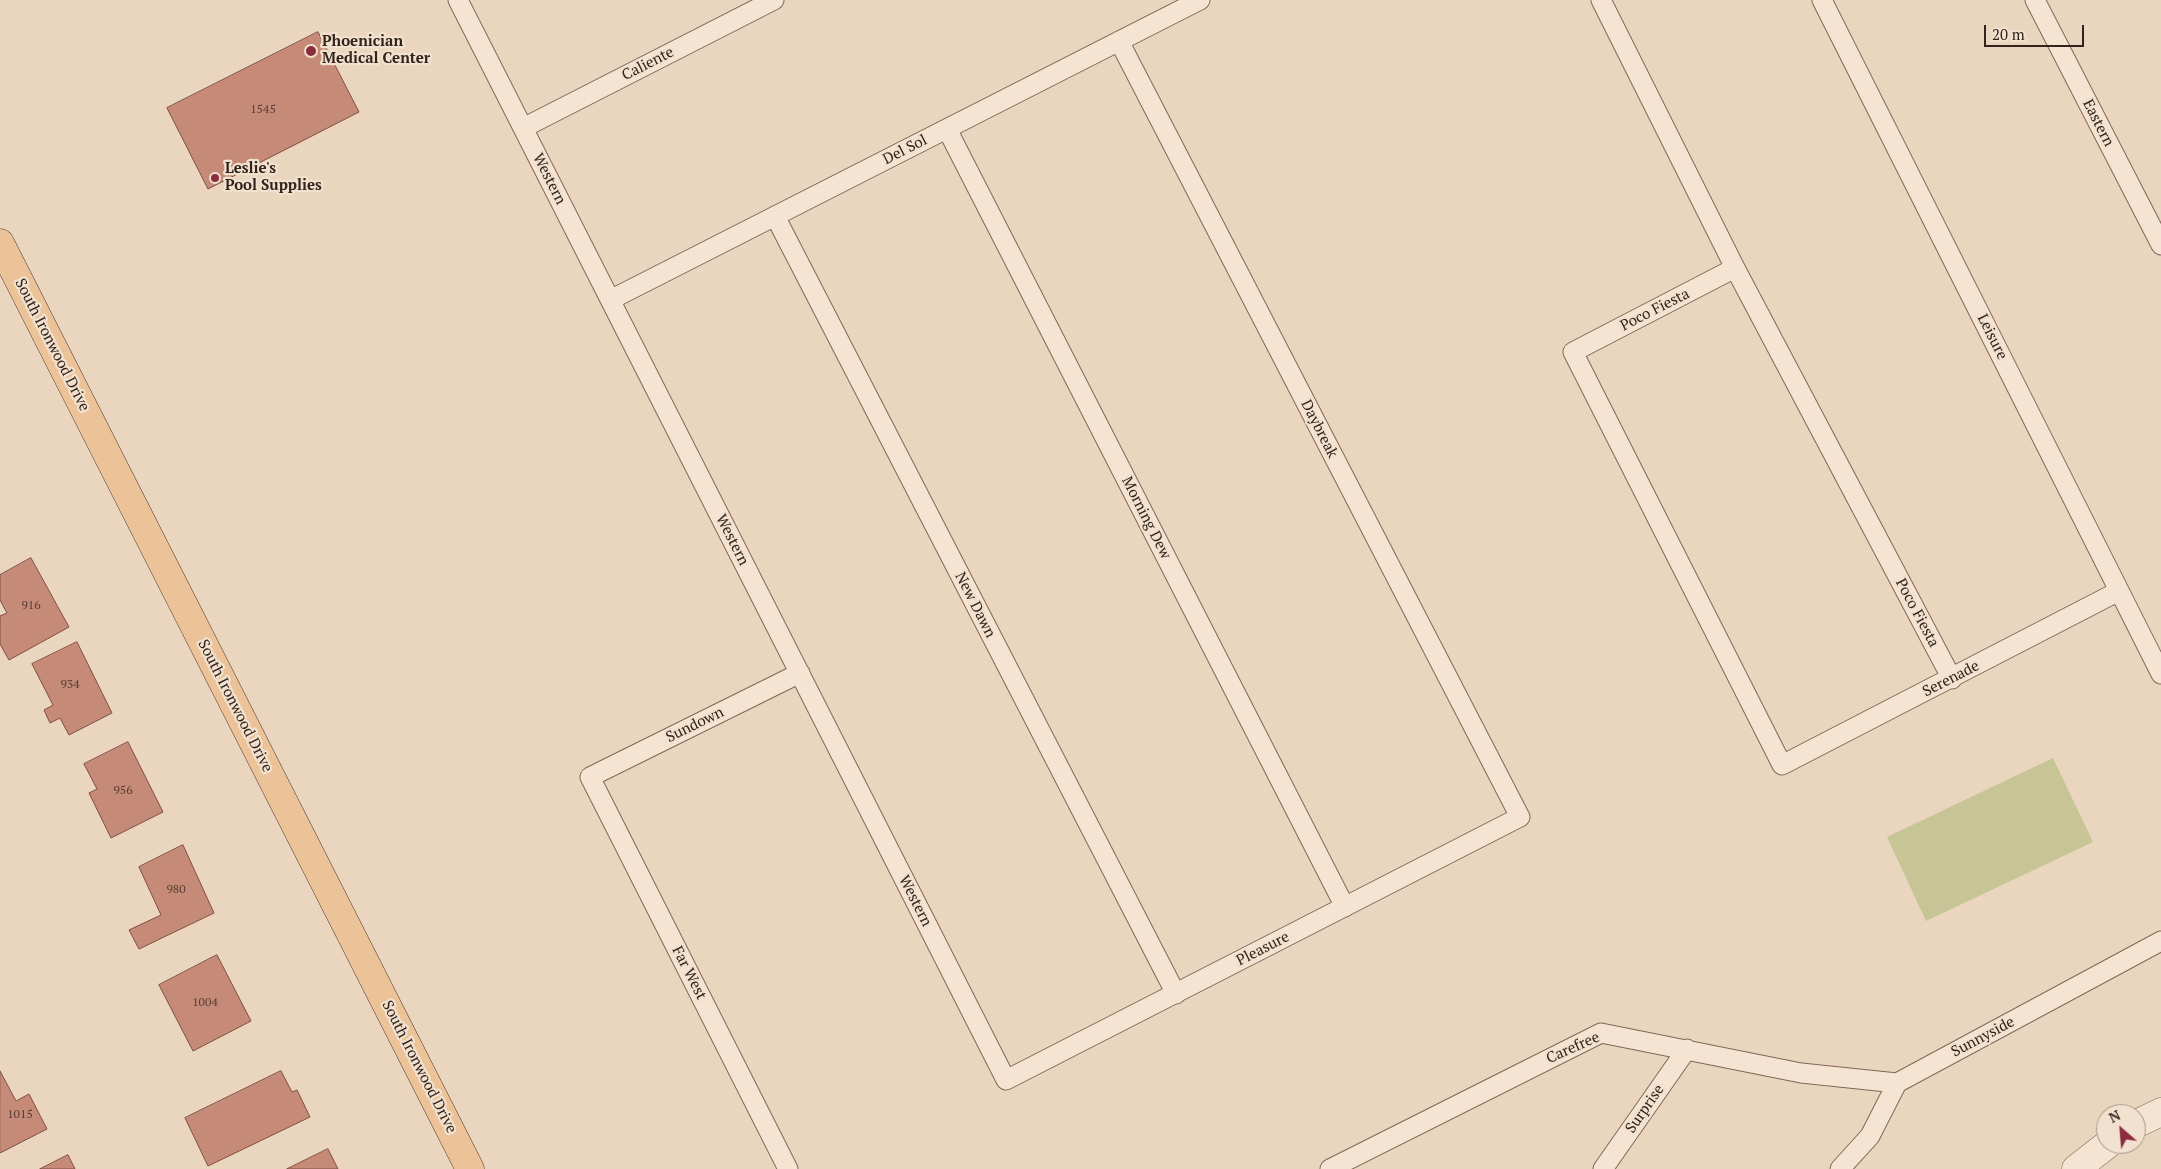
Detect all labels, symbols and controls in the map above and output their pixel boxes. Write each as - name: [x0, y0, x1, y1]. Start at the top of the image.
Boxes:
- scale bar: [1986, 15, 2086, 47]
- text: 20 m: [1992, 24, 2025, 44]
- place label: Phoenician Medical Center: [322, 33, 430, 68]
- street label: Caliente: [619, 43, 677, 85]
- marker: Phoenician Medical Center: [304, 44, 318, 58]
- street label: Eastern: [2078, 96, 2118, 150]
- house number: 1545: [250, 103, 276, 117]
- street label: Del Sol: [880, 131, 930, 169]
- street label: Western: [529, 150, 569, 208]
- place label: Leslie's Pool Supplies: [225, 160, 322, 195]
- marker: Leslie's Pool Supplies: [209, 172, 221, 184]
- street label: South Ironwood Drive: [11, 276, 93, 414]
- street label: Poco Fiesta: [1617, 285, 1693, 335]
- street label: Leisure: [1973, 311, 2011, 363]
- street label: Daybreak: [1297, 397, 1341, 461]
- street label: Morning Dew: [1118, 474, 1174, 562]
- street label: Western: [712, 511, 752, 569]
- street label: New Dawn: [951, 569, 999, 641]
- street label: Poco Fiesta: [1891, 576, 1943, 650]
- house number: 916: [21, 599, 41, 613]
- street label: South Ironwood Drive: [194, 637, 276, 775]
- street label: Serenade: [1920, 657, 1982, 701]
- house number: 934: [60, 678, 80, 692]
- street label: Sundown: [663, 703, 727, 747]
- house number: 956: [113, 784, 133, 798]
- street label: Western: [895, 872, 935, 930]
- house number: 980: [166, 883, 186, 897]
- street label: Pleasure: [1234, 928, 1292, 970]
- street label: Far West: [668, 943, 710, 1003]
- house number: 1004: [192, 996, 218, 1010]
- street label: South Ironwood Drive: [378, 998, 460, 1136]
- street label: Sunnyside: [1948, 1013, 2018, 1061]
- street label: Carefree: [1544, 1028, 1602, 1068]
- street label: Surprise: [1622, 1081, 1668, 1137]
- north arrow: [2096, 1104, 2146, 1154]
- text: N: [2105, 1105, 2123, 1127]
- house number: 1015: [7, 1108, 33, 1122]

